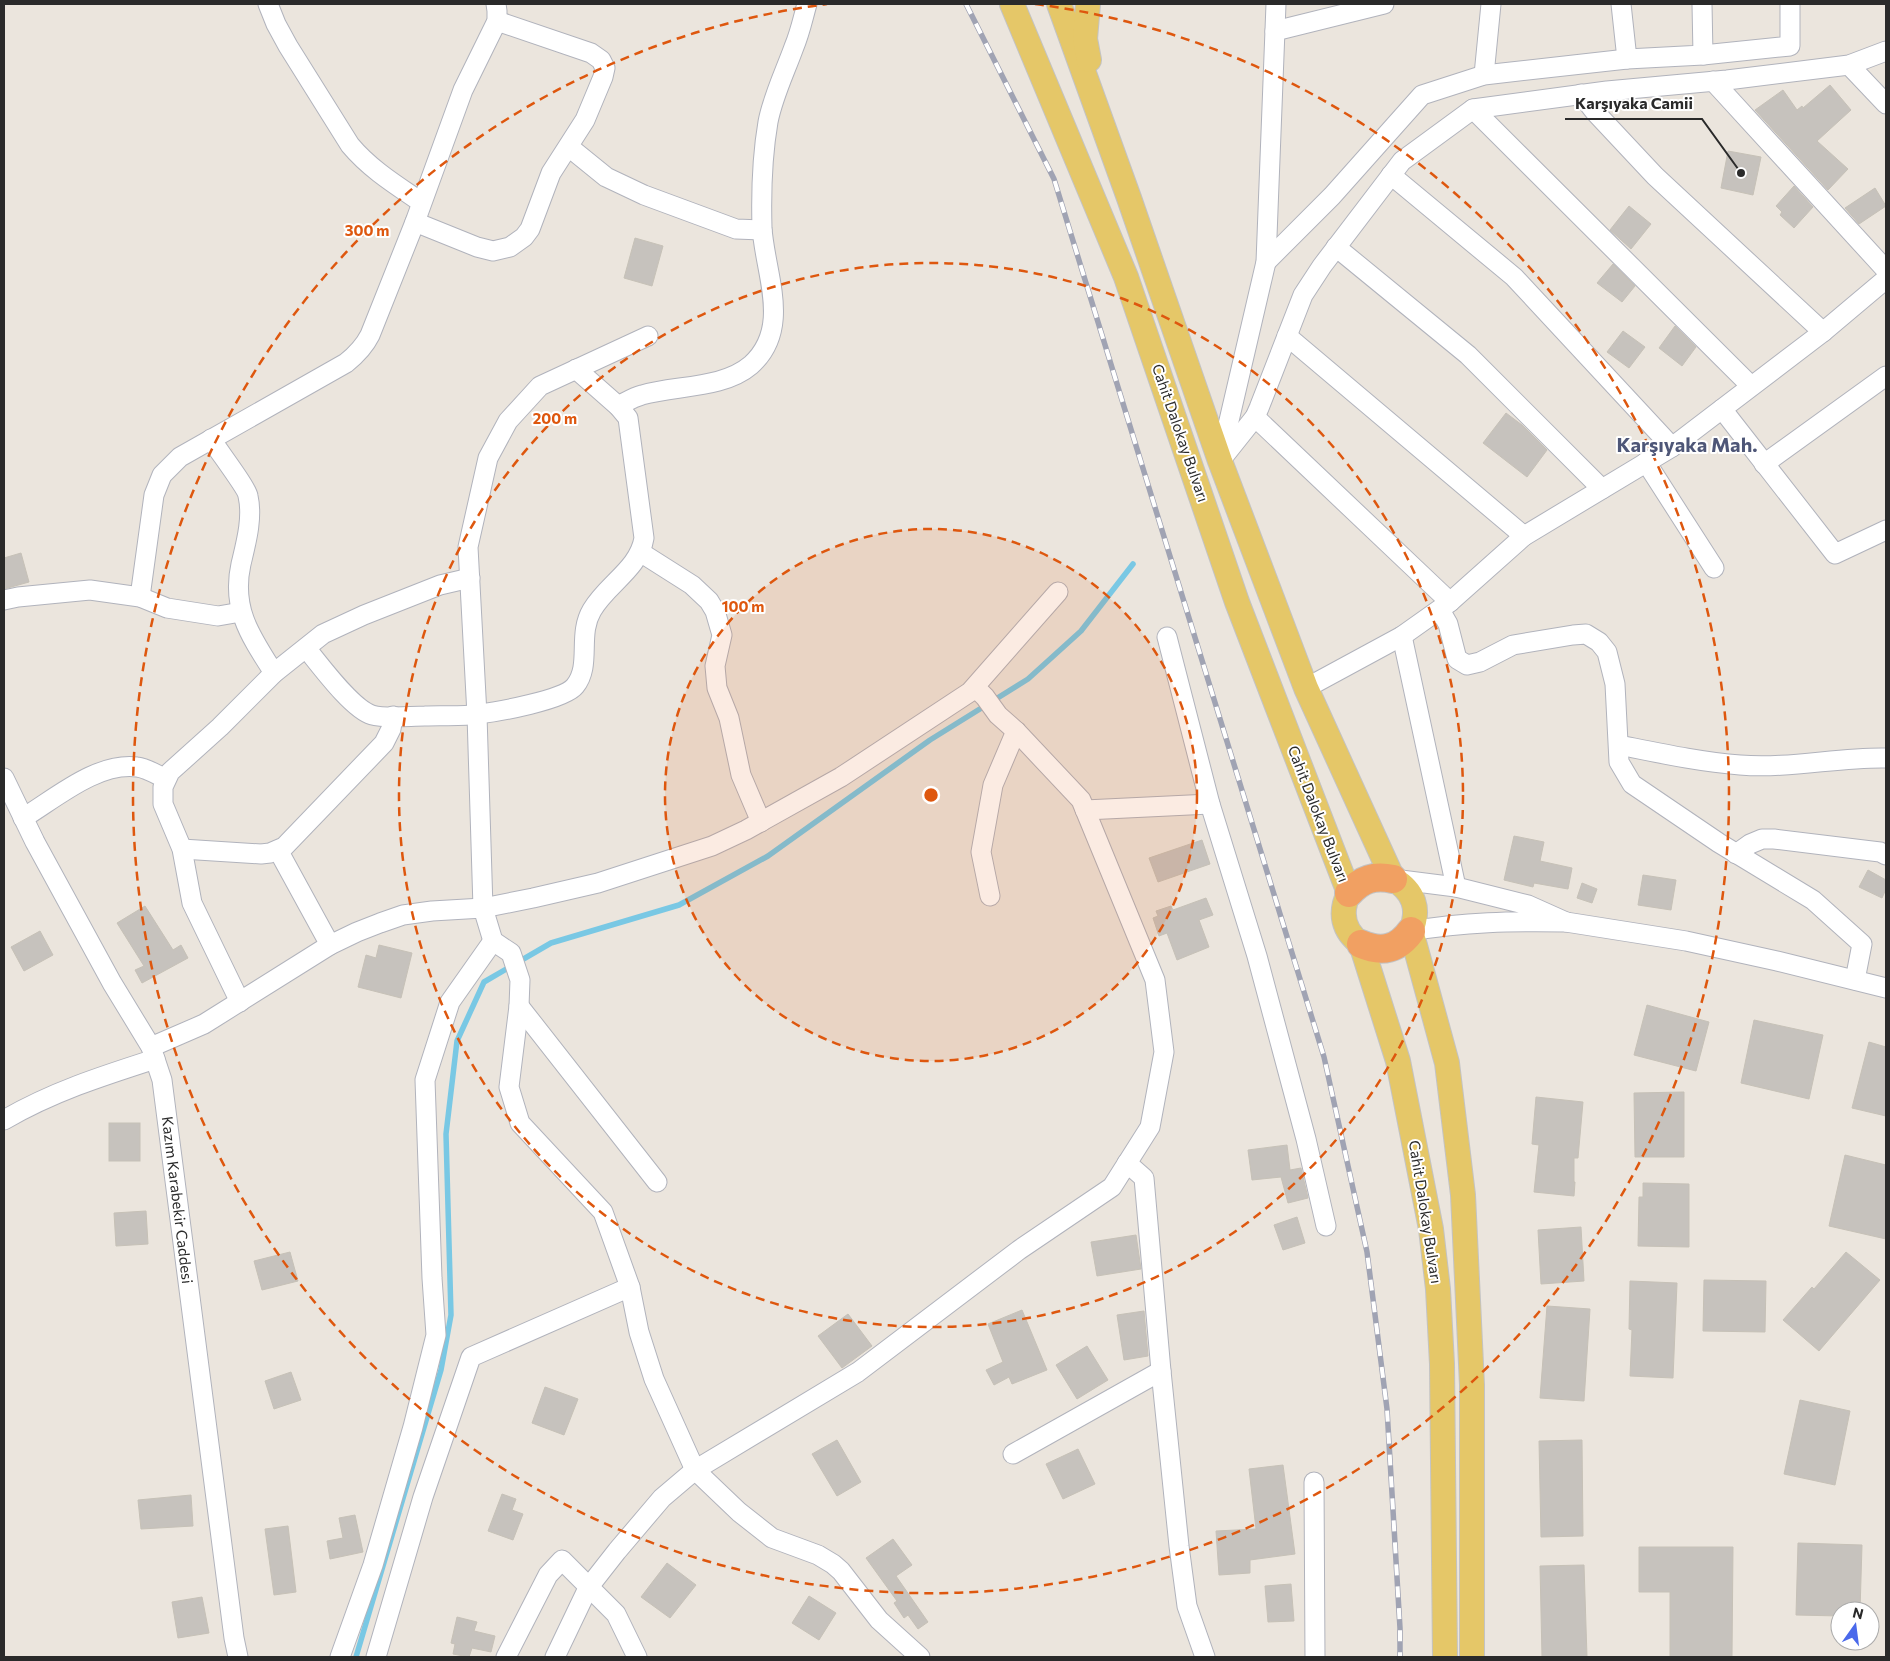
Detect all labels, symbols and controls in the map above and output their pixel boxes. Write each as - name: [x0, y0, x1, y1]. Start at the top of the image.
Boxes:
- callout: Karşıyaka Camii: [1565, 88, 1702, 119]
- text: Karşıyaka Camii: [1575, 93, 1693, 112]
- text: 300 m: [345, 221, 389, 239]
- street label: Cahit Dalokay Bulvarı: [1149, 361, 1213, 504]
- text: 200 m: [533, 409, 577, 427]
- district label: Karşıyaka Mah.: [1616, 432, 1758, 456]
- text: 100 m: [722, 597, 764, 615]
- street label: Cahit Dalokay Bulvarı: [1285, 743, 1353, 884]
- centre of rings: [922, 786, 940, 804]
- street label: Kazım Karabekir Caddesi: [159, 1115, 197, 1285]
- street label: Cahit Dalokay Bulvarı: [1406, 1139, 1446, 1285]
- north arrow: [1830, 1601, 1880, 1651]
- text: N: [1851, 1603, 1865, 1622]

